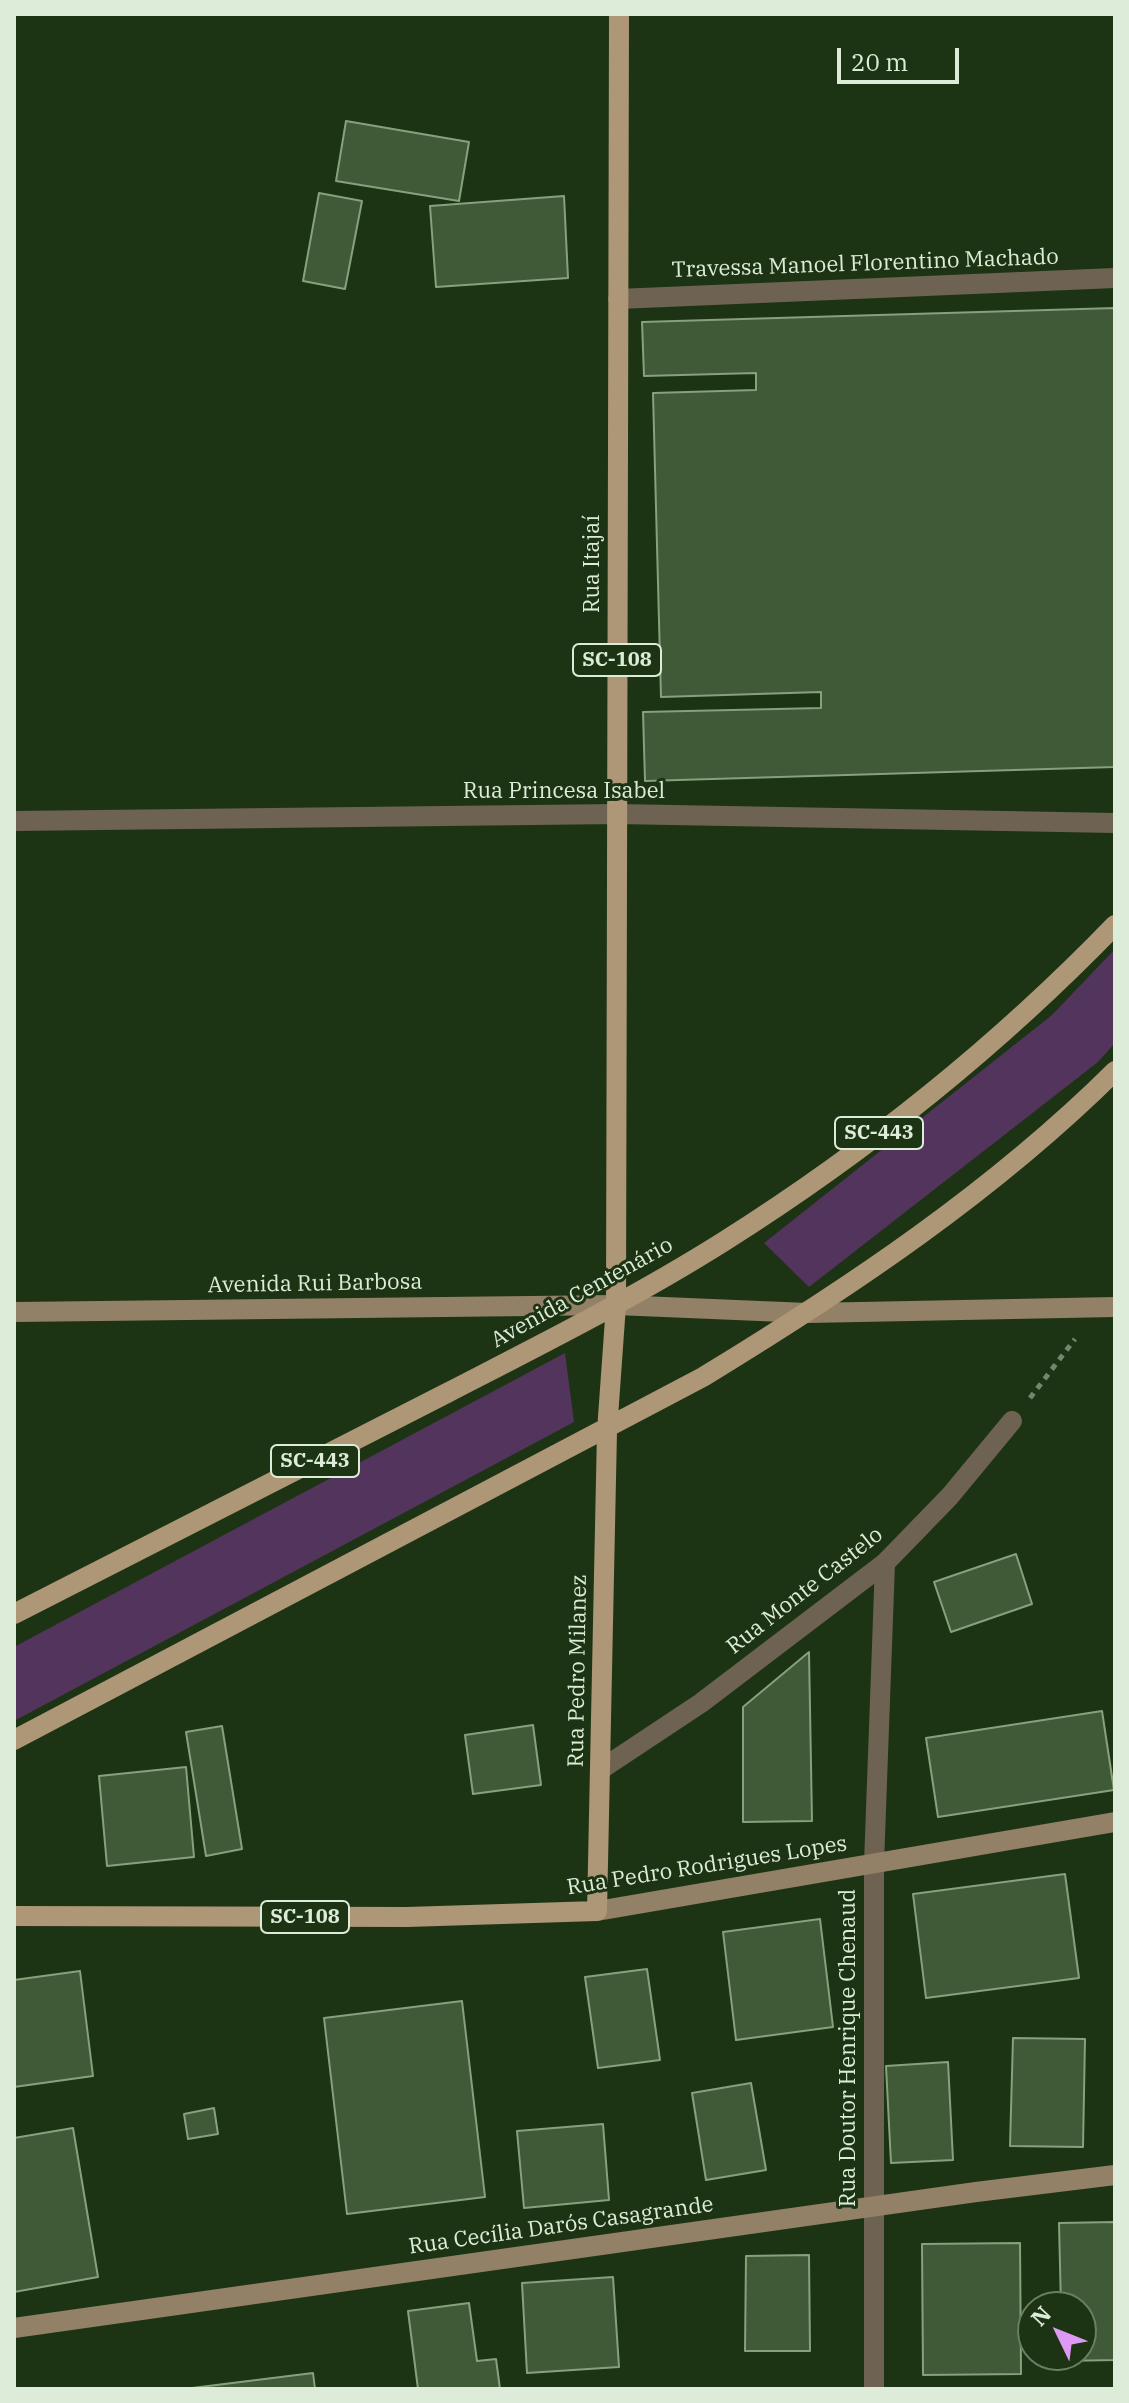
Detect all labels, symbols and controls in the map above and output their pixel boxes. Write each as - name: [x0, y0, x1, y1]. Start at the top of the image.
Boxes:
- scale bar: [841, 32, 963, 82]
- text: 20 m: [851, 46, 908, 78]
- street label: Travessa Manoel Florentino Machado: [671, 244, 1059, 284]
- street label: Rua Itajaí: [580, 515, 606, 613]
- road number: SC-108: [573, 644, 661, 676]
- street label: Rua Princesa Isabel: [463, 779, 665, 805]
- road number: SC-443: [835, 1117, 923, 1149]
- street label: Avenida Centenário: [486, 1232, 678, 1354]
- street label: Avenida Rui Barbosa: [207, 1269, 423, 1299]
- road number: SC-443: [271, 1445, 359, 1477]
- street label: Rua Monte Castelo: [722, 1522, 888, 1660]
- street label: Rua Pedro Milanez: [563, 1574, 593, 1768]
- street label: Rua Pedro Rodrigues Lopes: [565, 1831, 849, 1901]
- street label: Rua Doutor Henrique Chenaud: [836, 1889, 862, 2207]
- road number: SC-108: [261, 1901, 349, 1933]
- street label: Rua Cecília Darós Casagrande: [407, 2192, 715, 2260]
- north arrow: [1017, 2291, 1097, 2371]
- text: N: [1024, 2299, 1057, 2332]

